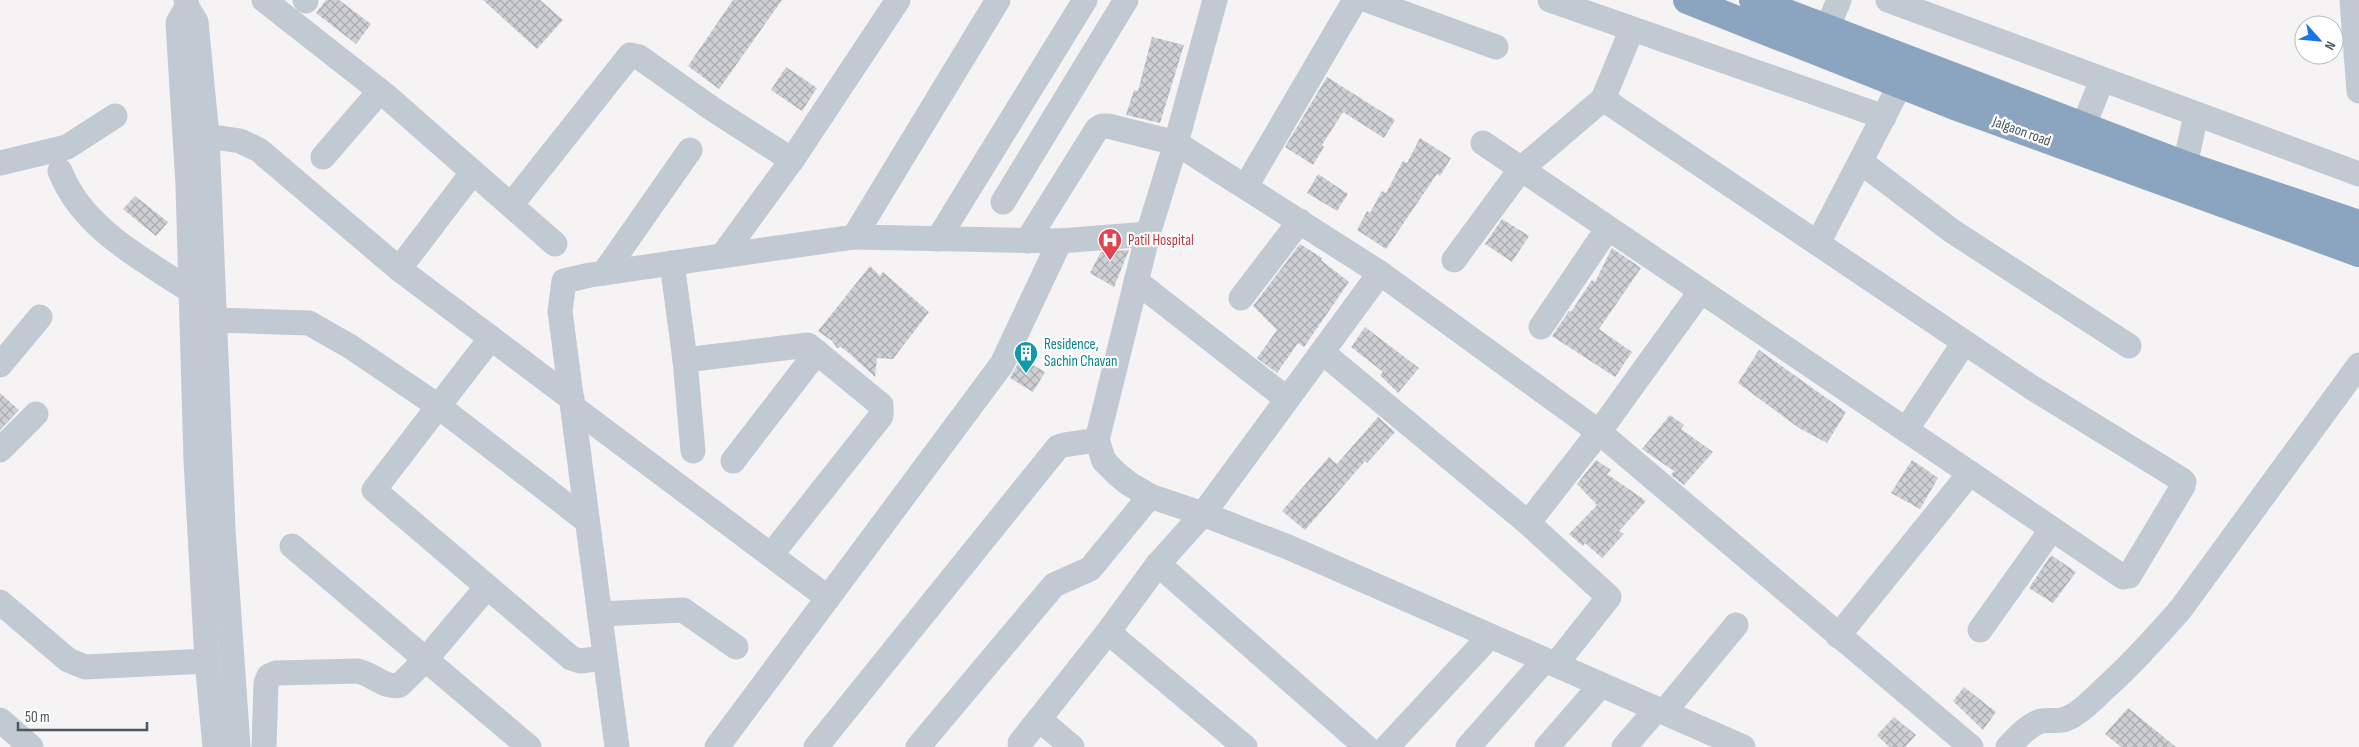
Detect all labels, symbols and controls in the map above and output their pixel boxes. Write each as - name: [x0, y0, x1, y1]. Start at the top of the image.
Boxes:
- north arrow: [2294, 15, 2344, 65]
- text: N: [2321, 38, 2339, 53]
- street label: Jalgaon road: [1989, 112, 2054, 151]
- hospital icon: Patil Hospital: [1097, 227, 1123, 261]
- place label: Patil Hospital: [1128, 231, 1194, 250]
- place label: Residence, Sachin Chavan: [1044, 335, 1117, 371]
- building icon: Residence, Sachin Chavan: [1013, 340, 1039, 374]
- scale bar: [18, 700, 146, 732]
- text: 50 m: [25, 708, 50, 727]

